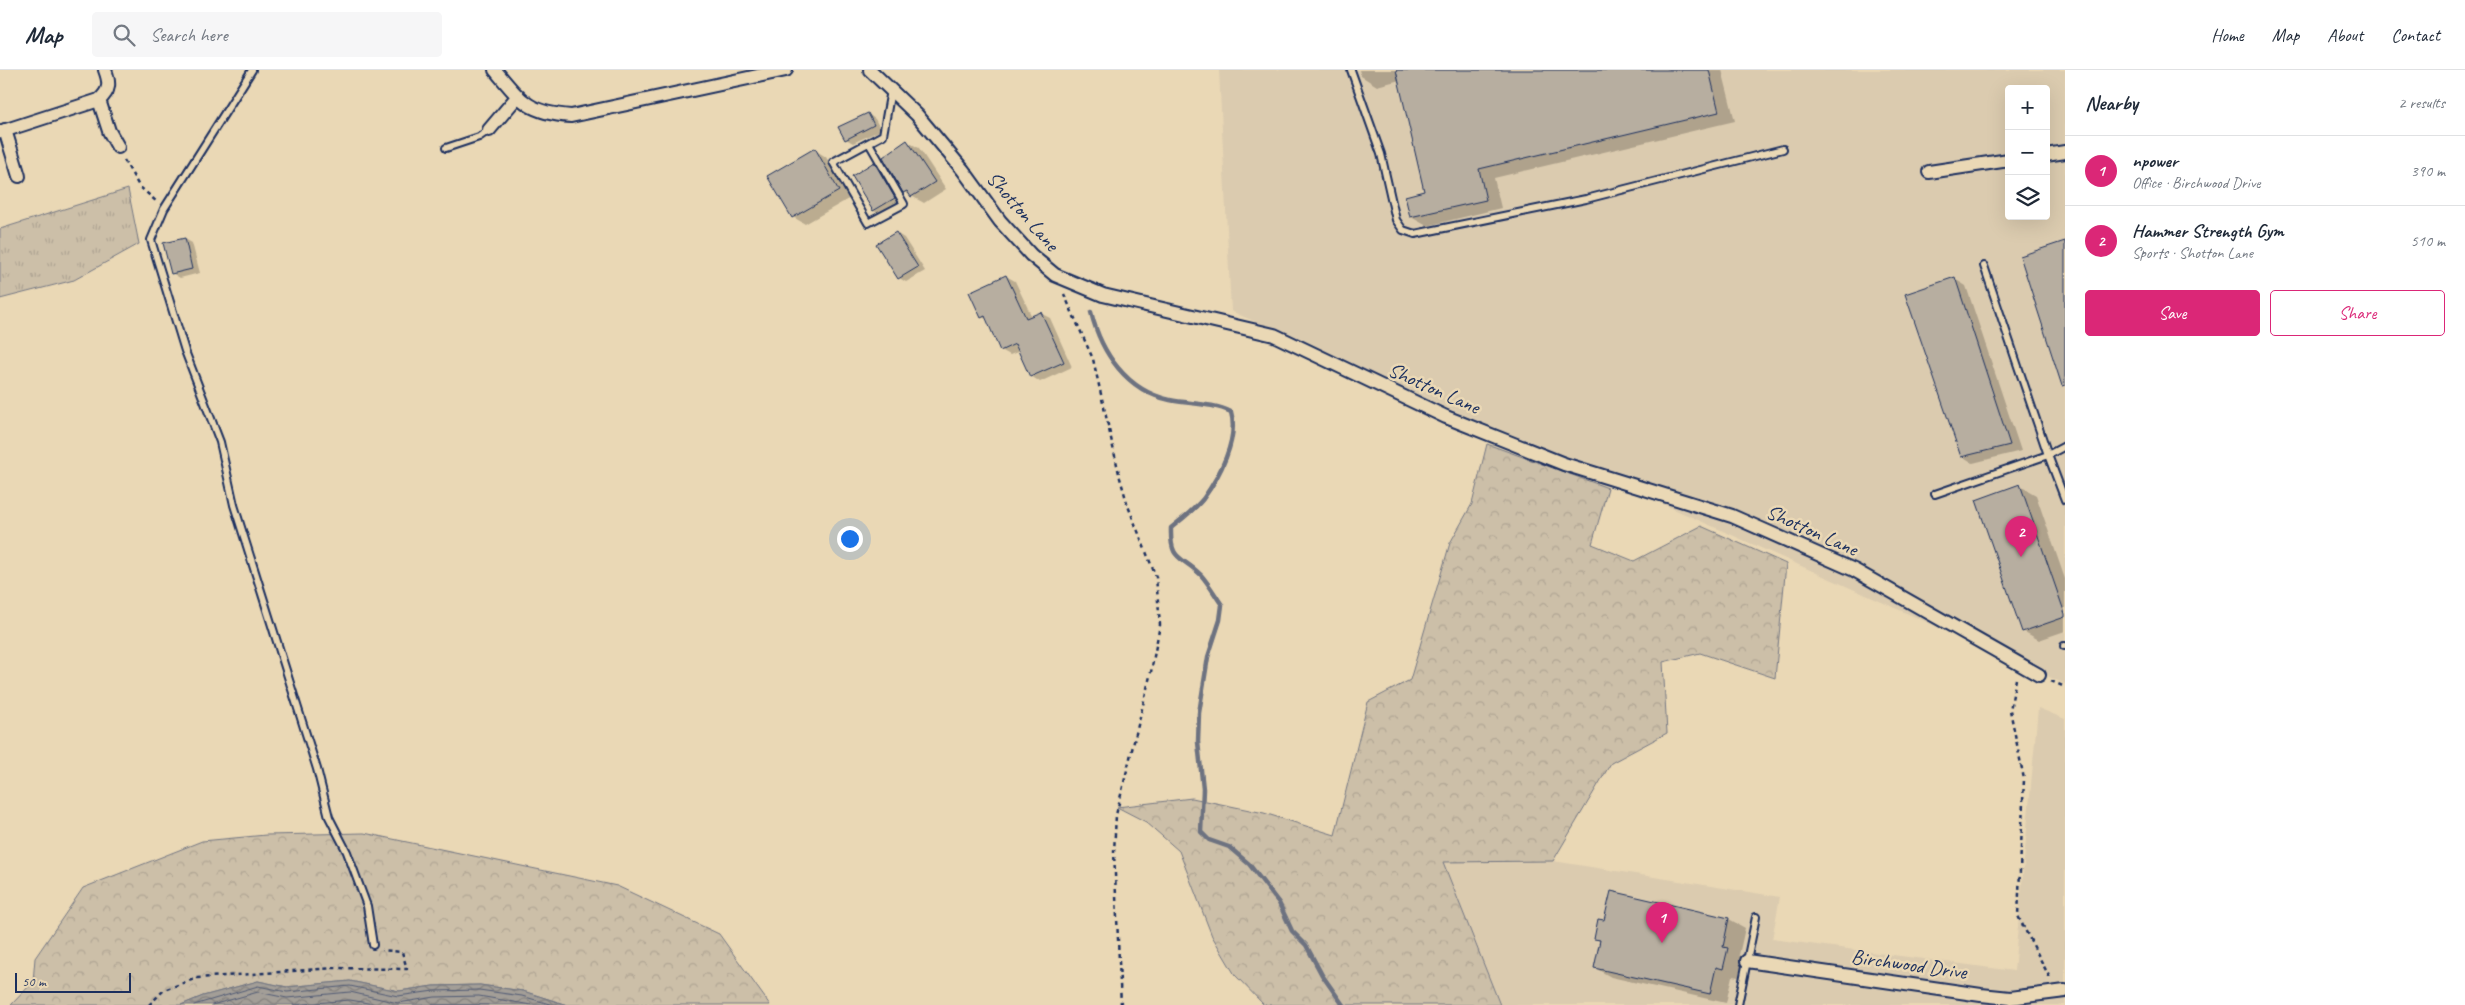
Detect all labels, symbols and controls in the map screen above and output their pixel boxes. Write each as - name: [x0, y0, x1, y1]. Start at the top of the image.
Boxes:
- search box: [92, 12, 442, 57]
- text: Map: [25, 20, 62, 50]
- icon: search: [110, 21, 138, 49]
- text: Search here: [150, 23, 228, 47]
- text: Home: [2211, 24, 2244, 46]
- text: Map: [2272, 24, 2299, 46]
- text: About: [2327, 24, 2363, 46]
- text: Contact: [2391, 24, 2440, 46]
- map controls: [2005, 85, 2050, 220]
- button: +: [2005, 85, 2050, 130]
- text: Nearby: [2085, 90, 2138, 116]
- text: 2 results: [2398, 93, 2445, 113]
- button: −: [2005, 130, 2050, 175]
- text: npower: [2132, 149, 2178, 173]
- text: 1: [2097, 161, 2105, 181]
- text: 390 m: [2411, 161, 2445, 181]
- street label: Shotton Lane: [981, 166, 1066, 258]
- text: Office · Birchwood Drive: [2132, 173, 2261, 193]
- button: layers: [2005, 175, 2050, 220]
- text: Hammer Strength Gym: [2132, 219, 2284, 243]
- text: 2: [2097, 231, 2105, 251]
- text: 510 m: [2411, 231, 2445, 251]
- text: Sports · Shotton Lane: [2132, 243, 2253, 263]
- button: Save: [2085, 290, 2260, 336]
- button: Share: [2270, 290, 2445, 336]
- street label: Shotton Lane: [1384, 356, 1486, 421]
- street label: Shotton Lane: [1762, 498, 1864, 563]
- pin: 2: [2005, 516, 2037, 557]
- your location: [837, 526, 863, 552]
- pin: 1: [1646, 902, 1678, 943]
- street label: Birchwood Drive: [1850, 943, 1969, 985]
- scale bar: [15, 970, 131, 993]
- text: 50 m: [22, 973, 46, 990]

